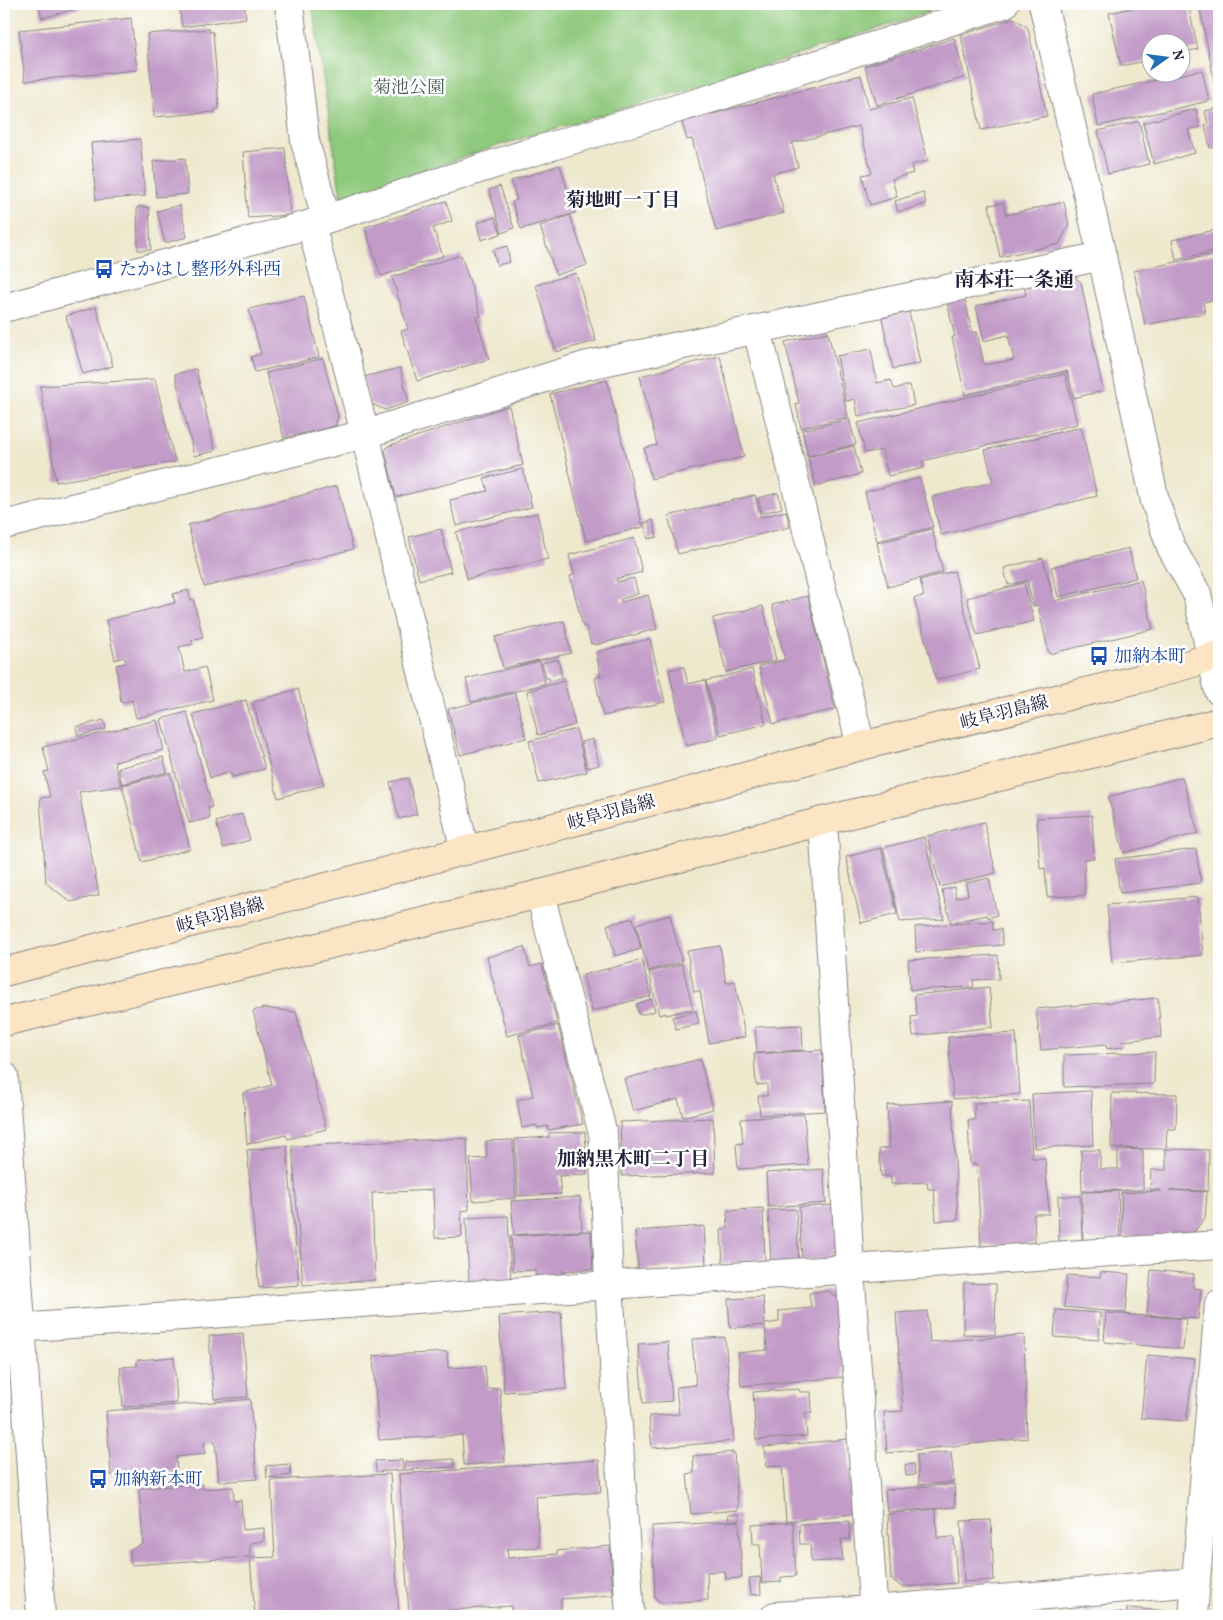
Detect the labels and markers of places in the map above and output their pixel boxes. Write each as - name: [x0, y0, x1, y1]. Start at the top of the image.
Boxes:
- bus stop icon: たかはし整形外科西: [93, 258, 115, 280]
- place label: たかはし整形外科西: [119, 258, 281, 283]
- bus stop icon: 加納本町: [1088, 645, 1110, 667]
- place label: 加納本町: [1114, 645, 1186, 670]
- bus stop icon: 加納新本町: [87, 1468, 109, 1490]
- place label: 加納新本町: [113, 1468, 203, 1493]

